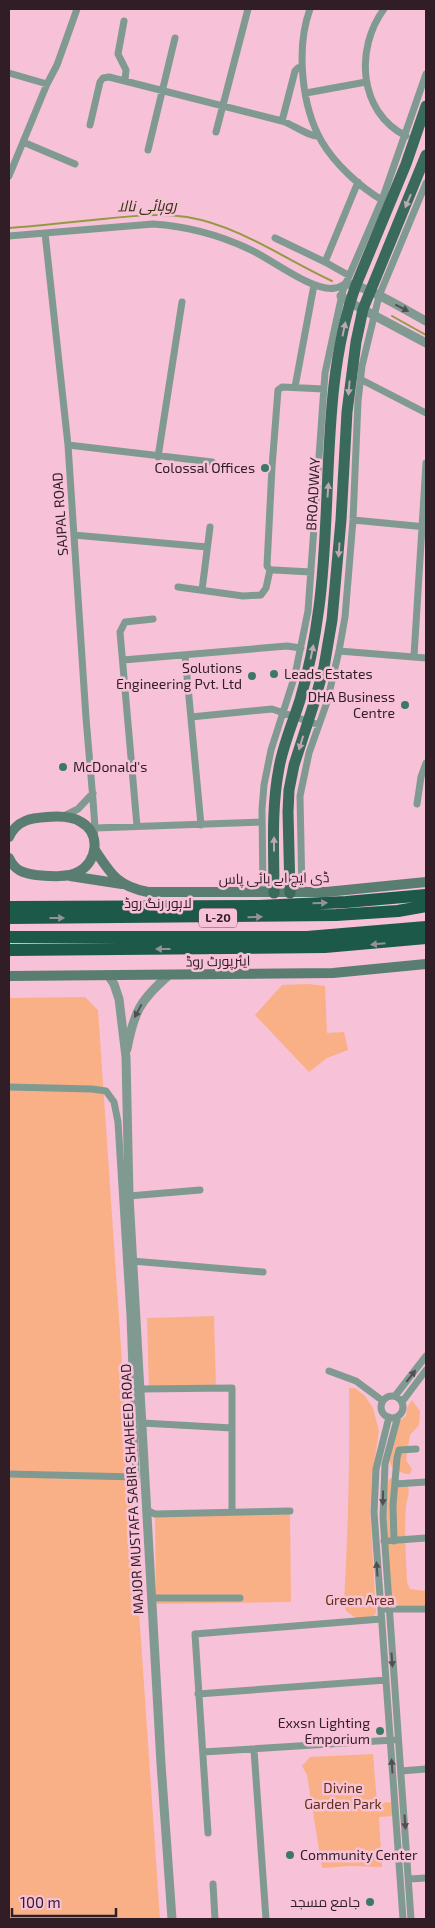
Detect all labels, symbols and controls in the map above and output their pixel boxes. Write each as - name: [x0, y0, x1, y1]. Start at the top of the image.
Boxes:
- one-way arrow: [404, 194, 412, 208]
- water label: روہائی نالا: [117, 195, 178, 217]
- one-way arrow: [395, 304, 409, 312]
- one-way arrow: [340, 320, 348, 336]
- one-way arrow: [345, 380, 353, 396]
- street label: BROADWAY: [302, 457, 323, 531]
- place label: Colossal Offices: [154, 459, 255, 476]
- marker: Colossal Offices: [259, 462, 271, 474]
- street label: SAJPAL ROAD: [48, 472, 71, 556]
- one-way arrow: [325, 482, 333, 498]
- one-way arrow: [335, 542, 343, 558]
- one-way arrow: [308, 643, 316, 659]
- place label: Solutions Engineering Pvt. Ltd: [116, 659, 242, 692]
- place label: Leads Estates: [284, 665, 373, 682]
- marker: Leads Estates: [268, 668, 280, 680]
- marker: Solutions Engineering Pvt. Ltd: [246, 670, 258, 682]
- place label: DHA Business Centre: [308, 688, 395, 721]
- marker: DHA Business Centre: [399, 699, 411, 711]
- one-way arrow: [296, 736, 304, 751]
- place label: McDonald's: [73, 758, 147, 775]
- marker: McDonald's: [57, 761, 69, 773]
- one-way arrow: [270, 836, 278, 852]
- street label: ڈی ایچ اے بائی پاس: [218, 868, 330, 889]
- street label: لاہور رنگ روڈ: [124, 894, 192, 912]
- one-way arrow: [312, 899, 328, 907]
- road number: L-20: [199, 908, 237, 928]
- one-way arrow: [247, 912, 263, 920]
- one-way arrow: [50, 914, 66, 922]
- one-way arrow: [370, 940, 386, 948]
- one-way arrow: [155, 945, 171, 953]
- street label: ایئرپورٹ روڈ: [185, 951, 251, 972]
- one-way arrow: [134, 1003, 142, 1018]
- street label: MAJOR MUSTAFA SABIR SHAHEED ROAD: [116, 1363, 147, 1615]
- one-way arrow: [405, 1370, 416, 1383]
- one-way arrow: [379, 1490, 387, 1506]
- one-way arrow: [373, 1561, 381, 1577]
- park label: Green Area: [325, 1591, 395, 1608]
- one-way arrow: [389, 1652, 397, 1668]
- place label: Exxsn Lighting Emporium: [278, 1714, 370, 1747]
- marker: Exxsn Lighting Emporium: [374, 1725, 386, 1737]
- one-way arrow: [387, 1758, 395, 1774]
- park label: Divine Garden Park: [304, 1779, 382, 1812]
- one-way arrow: [401, 1815, 409, 1831]
- place label: Community Center: [300, 1846, 418, 1863]
- marker: Community Center: [284, 1849, 296, 1861]
- scale bar: [12, 1886, 116, 1918]
- text: 100 m: [20, 1893, 61, 1911]
- place label: جامع مسجد: [290, 1893, 360, 1911]
- marker: جامع مسجد: [364, 1896, 376, 1908]

